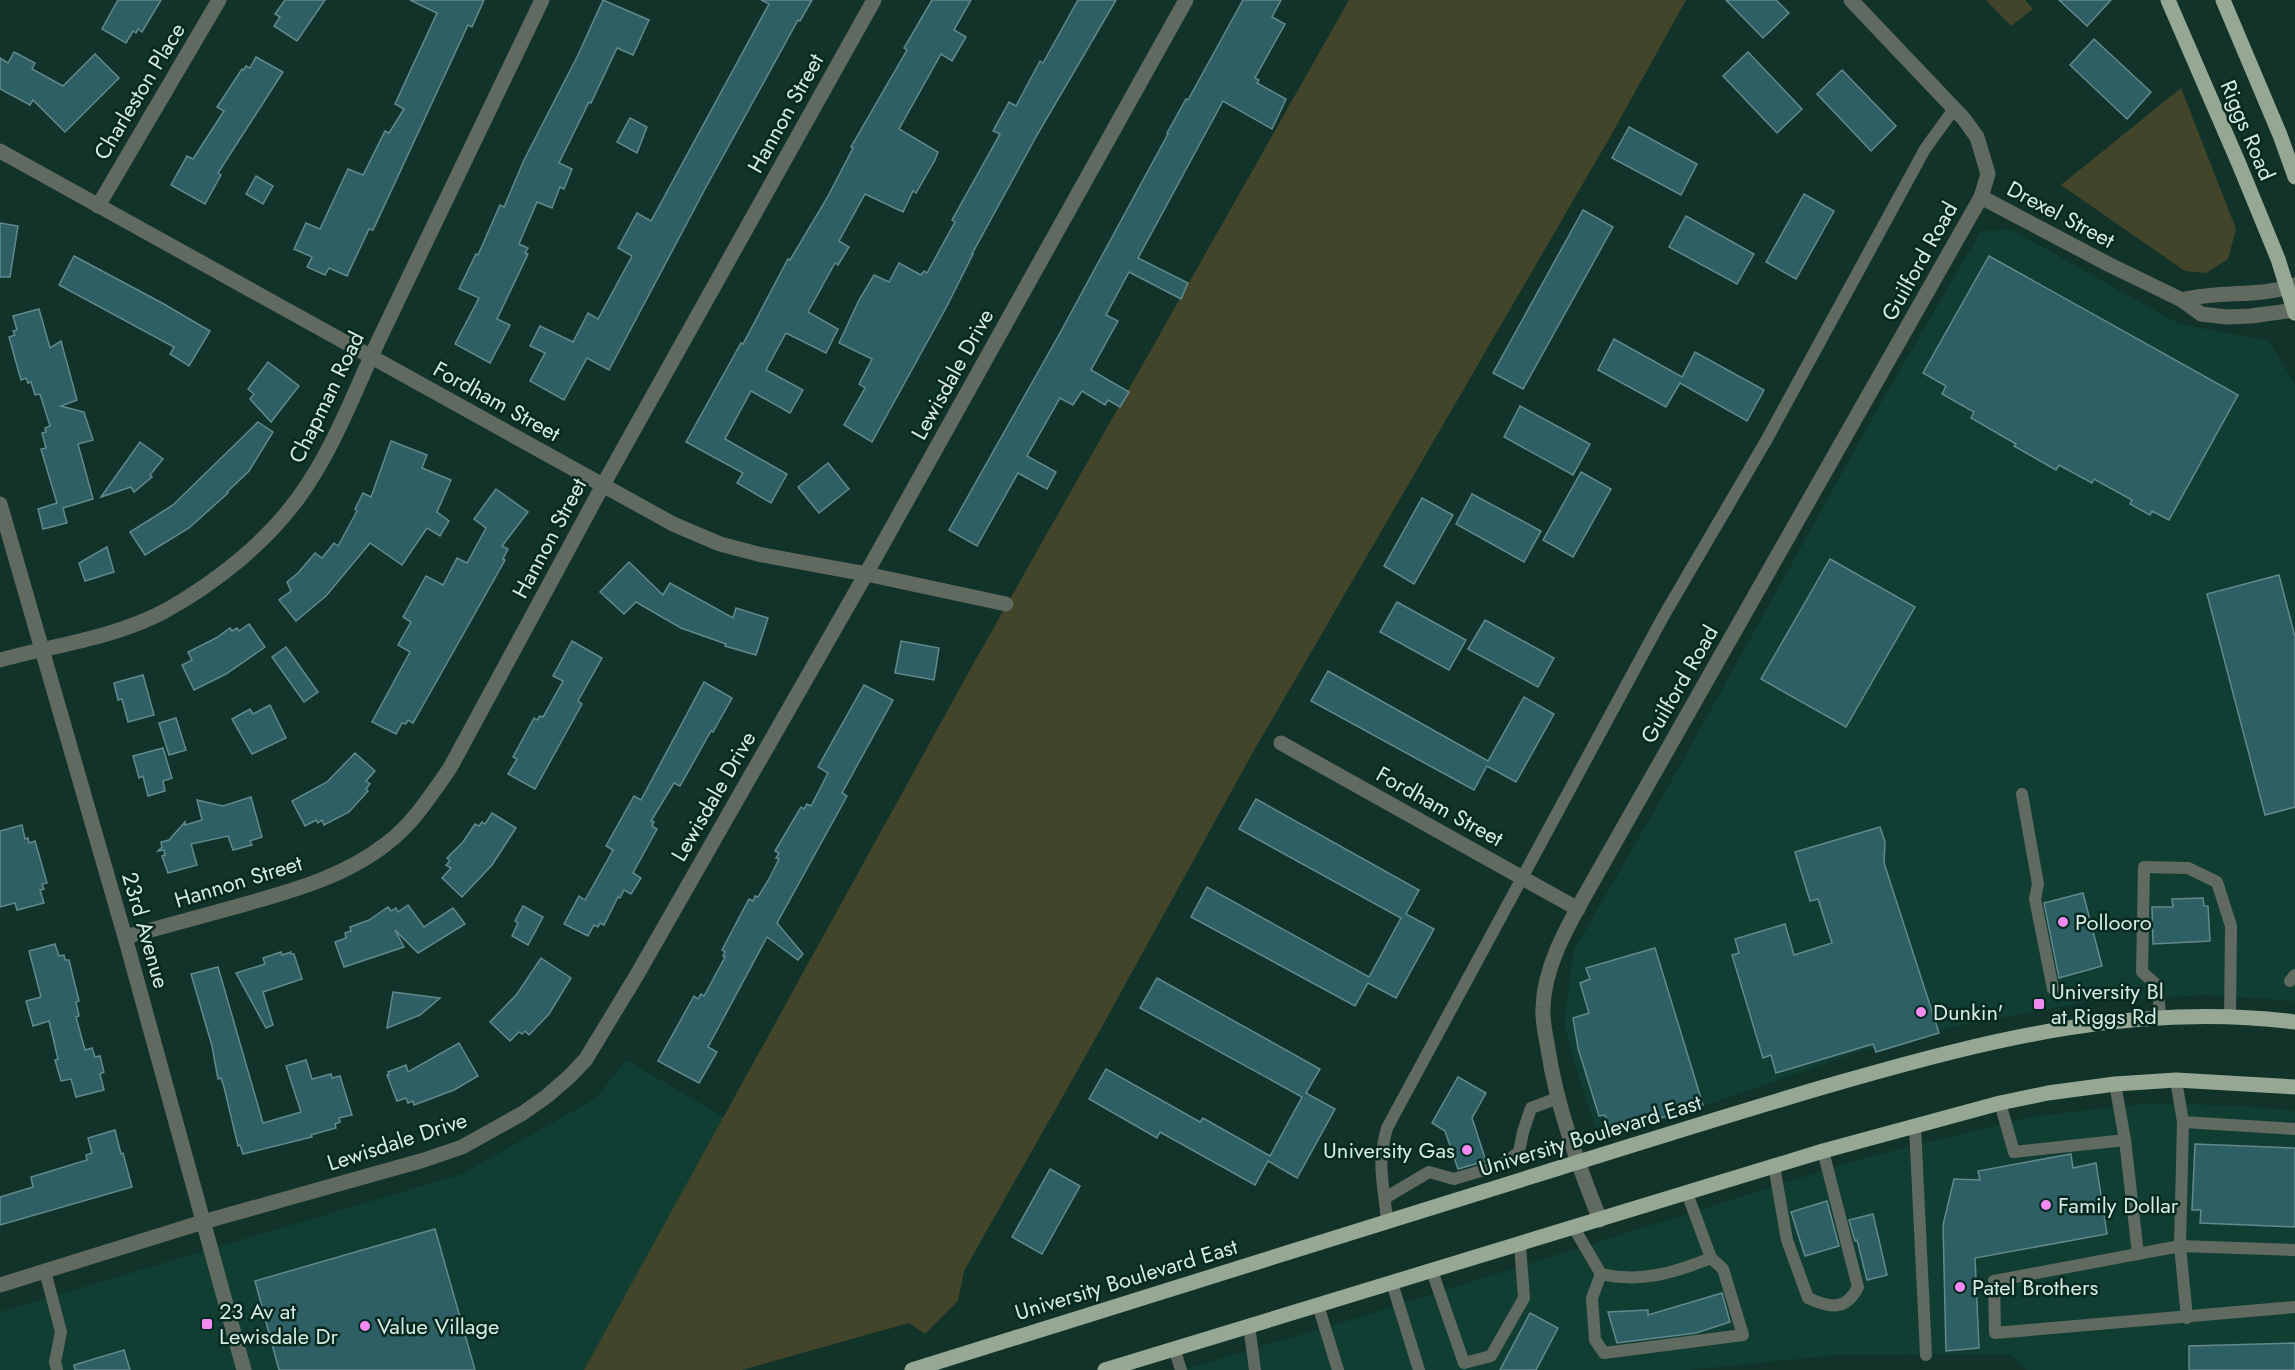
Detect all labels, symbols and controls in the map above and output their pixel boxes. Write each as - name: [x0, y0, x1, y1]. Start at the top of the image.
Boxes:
- street label: Charleston Place: [85, 16, 193, 166]
- street label: Hannon Street: [739, 47, 831, 179]
- street label: Riggs Road: [2213, 75, 2283, 185]
- street label: Drexel Street: [2002, 172, 2121, 256]
- street label: Guilford Road: [1873, 196, 1965, 326]
- street label: Lewisdale Drive: [903, 303, 1001, 445]
- street label: Chapman Road: [280, 326, 372, 468]
- street label: Fordham Street: [428, 353, 567, 449]
- street label: Hannon Street: [504, 472, 594, 604]
- street label: Guilford Road: [1632, 619, 1726, 749]
- street label: Lewisdale Drive: [663, 725, 763, 867]
- street label: Fordham Street: [1371, 758, 1510, 854]
- street label: Hannon Street: [170, 846, 307, 916]
- street label: 23rd Avenue: [114, 868, 178, 992]
- place label: Pollooro: [2075, 906, 2152, 938]
- marker: Pollooro: [2056, 915, 2070, 929]
- place label: University Bl at Riggs Rd: [2051, 975, 2164, 1032]
- place label: Dunkin': [1933, 996, 2004, 1028]
- marker: University Bl at Riggs Rd: [2032, 997, 2046, 1011]
- marker: Dunkin': [1914, 1005, 1928, 1019]
- street label: University Boulevard East: [1475, 1086, 1706, 1184]
- street label: Lewisdale Drive: [323, 1103, 471, 1179]
- place label: University Gas: [1323, 1134, 1455, 1166]
- marker: University Gas: [1460, 1143, 1474, 1157]
- place label: Family Dollar: [2058, 1189, 2179, 1221]
- marker: Family Dollar: [2039, 1198, 2053, 1212]
- street label: University Boulevard East: [1011, 1230, 1242, 1328]
- place label: Patel Brothers: [1972, 1271, 2098, 1303]
- marker: Patel Brothers: [1953, 1280, 1967, 1294]
- place label: 23 Av at Lewisdale Dr: [219, 1295, 339, 1352]
- place label: Value Village: [377, 1310, 499, 1342]
- marker: 23 Av at Lewisdale Dr: [200, 1317, 214, 1331]
- marker: Value Village: [358, 1319, 372, 1333]

